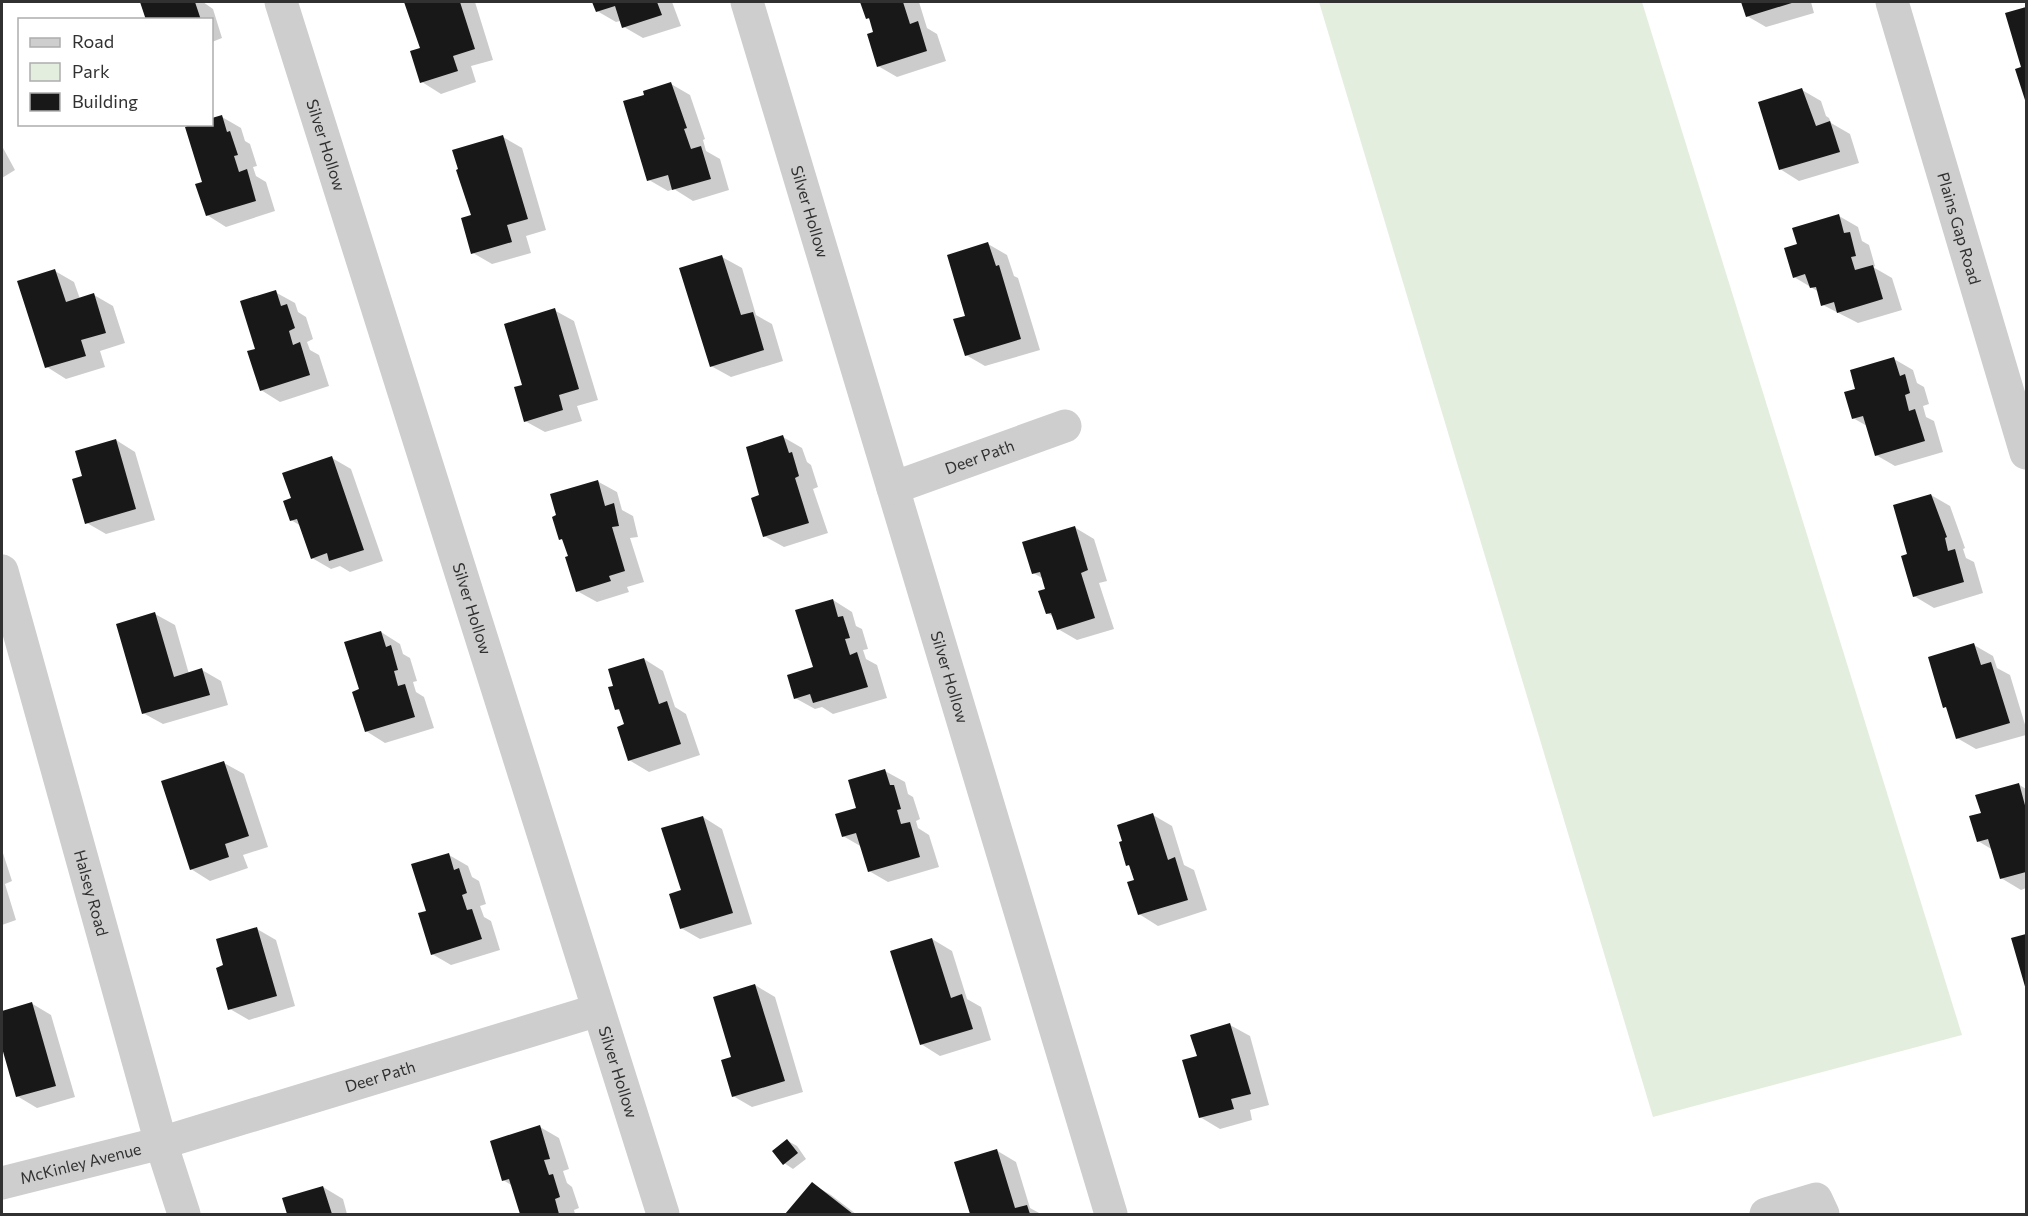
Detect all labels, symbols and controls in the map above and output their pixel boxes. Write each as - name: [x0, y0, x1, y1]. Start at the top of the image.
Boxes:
- legend: [18, 18, 213, 126]
- text: Road: [72, 30, 114, 52]
- text: Park: [72, 60, 110, 82]
- text: Building: [72, 90, 138, 112]
- street label: Silver Hollow: [303, 97, 350, 193]
- street label: Silver Hollow: [788, 163, 833, 260]
- street label: Plains Gap Road: [1934, 170, 1985, 286]
- street label: Deer Path: [942, 435, 1017, 478]
- street label: Silver Hollow: [449, 560, 496, 657]
- street label: Silver Hollow: [927, 629, 973, 726]
- street label: Halsey Road: [71, 847, 113, 938]
- street label: Silver Hollow: [595, 1024, 642, 1120]
- street label: Deer Path: [343, 1056, 417, 1095]
- street label: McKinley Avenue: [18, 1138, 143, 1187]

